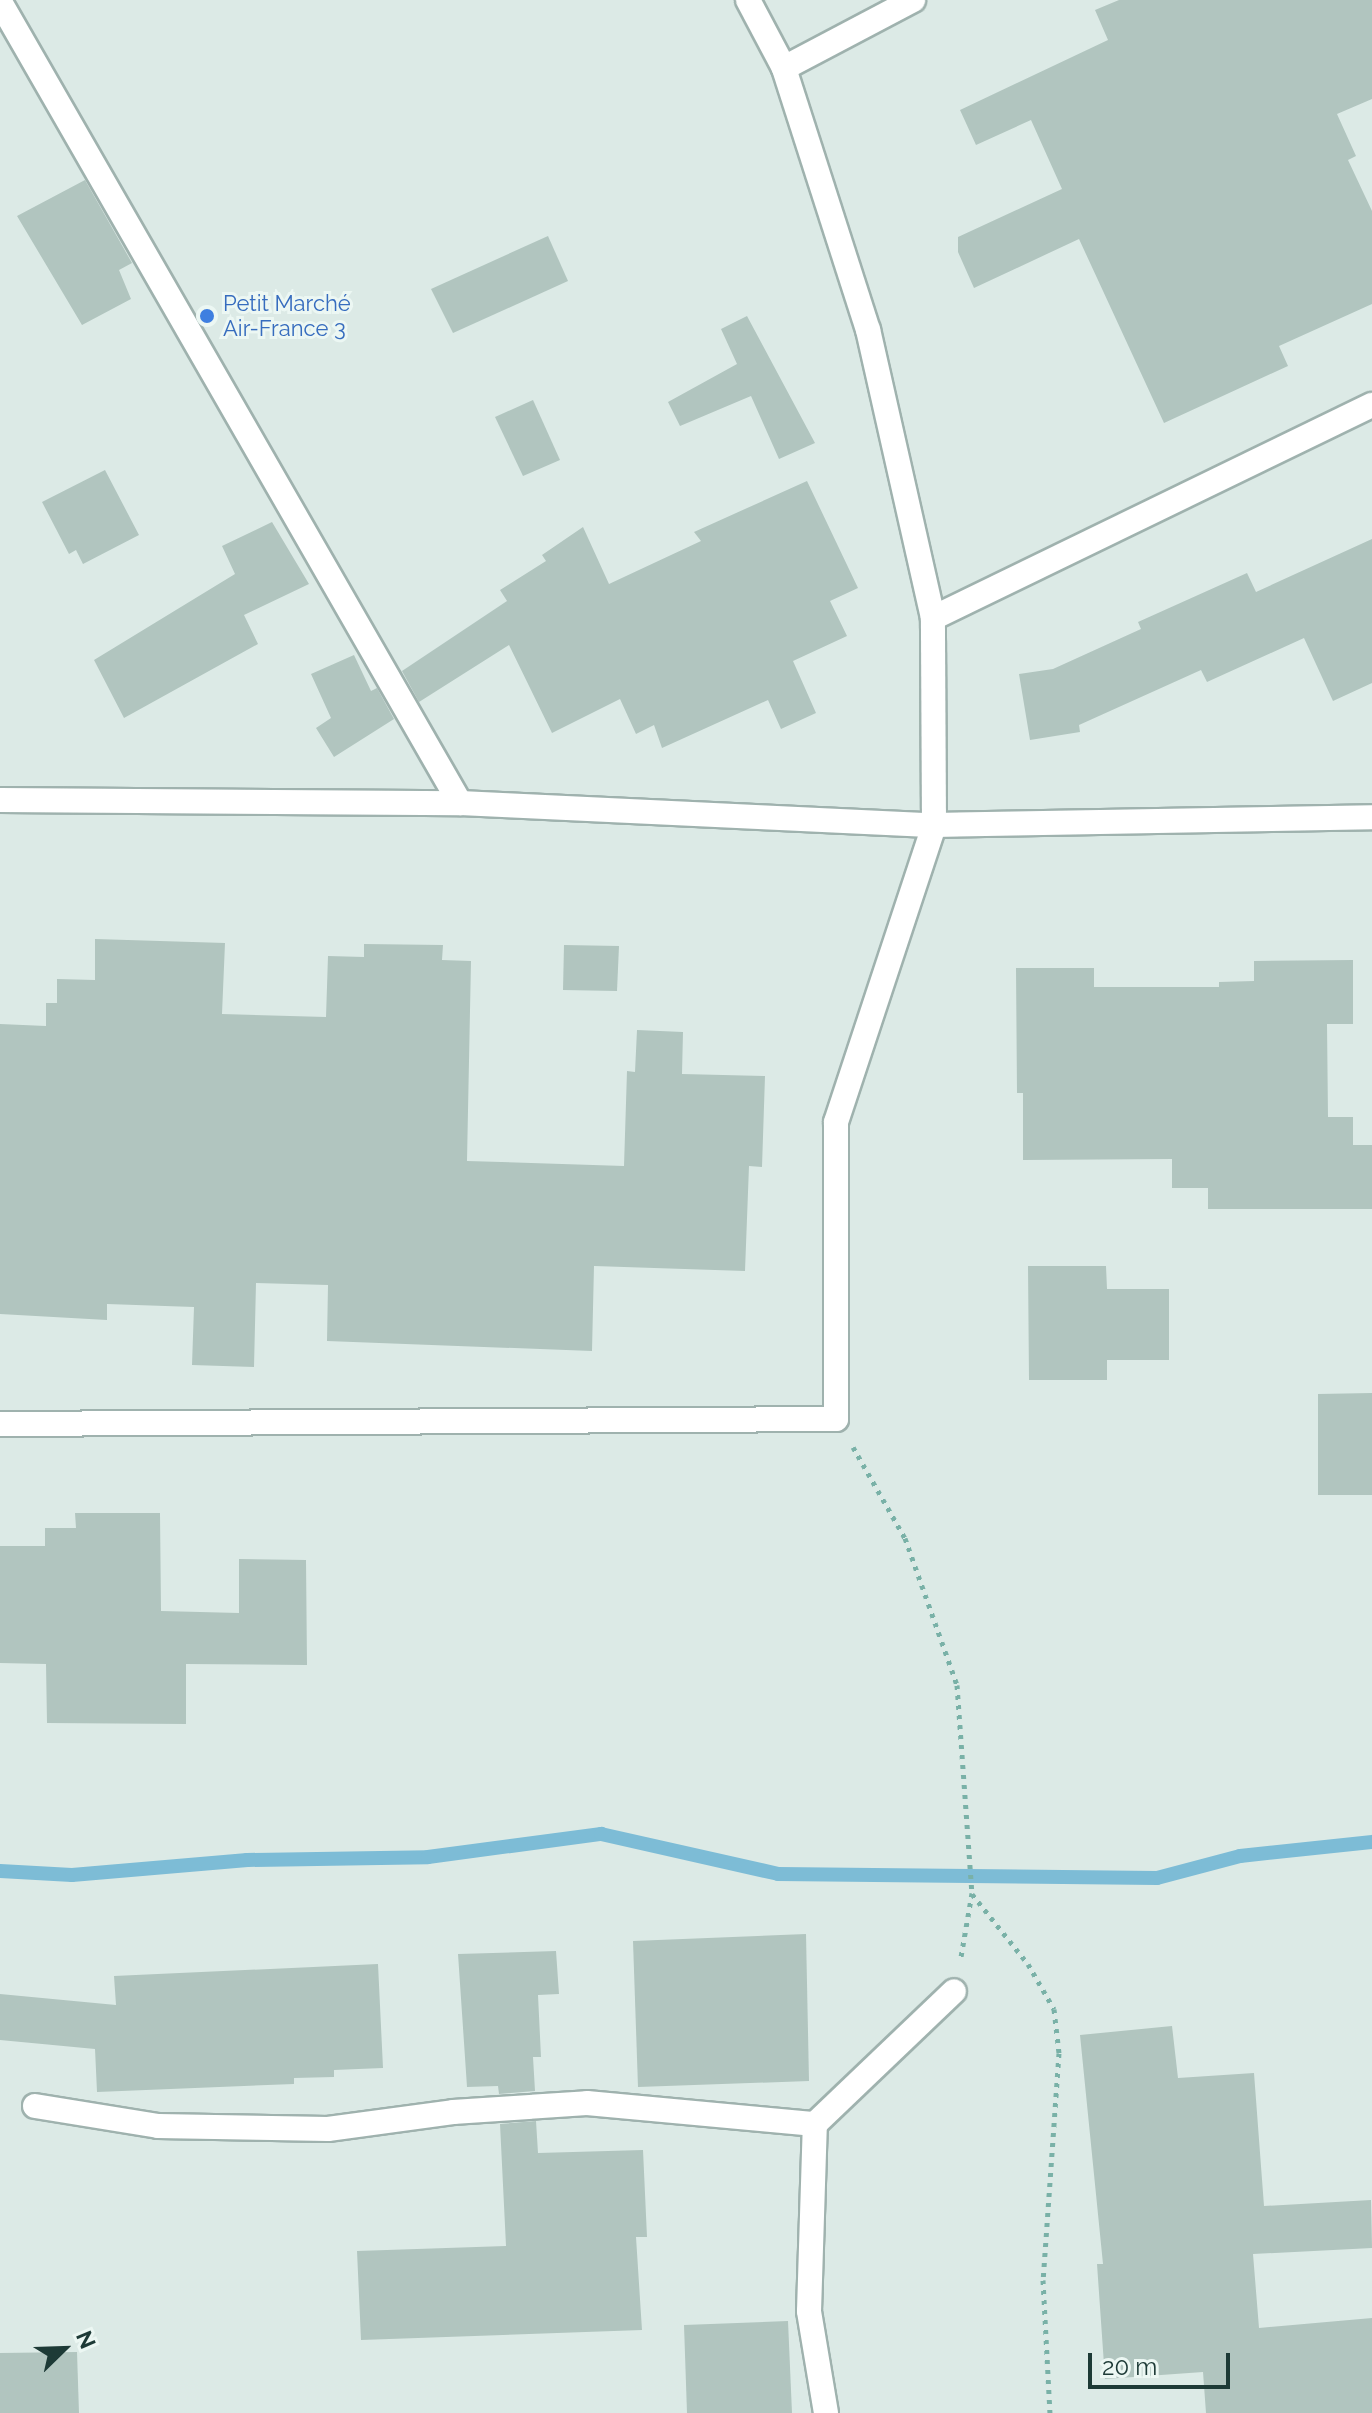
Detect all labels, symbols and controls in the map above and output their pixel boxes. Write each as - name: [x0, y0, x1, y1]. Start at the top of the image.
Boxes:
- place label: Petit Marché Air-France 3: [223, 290, 351, 342]
- marker: Petit Marché Air-France 3: [198, 307, 216, 325]
- north arrow: [24, 2309, 104, 2389]
- text: N: [71, 2327, 101, 2352]
- scale bar: [1092, 2337, 1234, 2387]
- text: 20 m: [1102, 2352, 1157, 2381]

